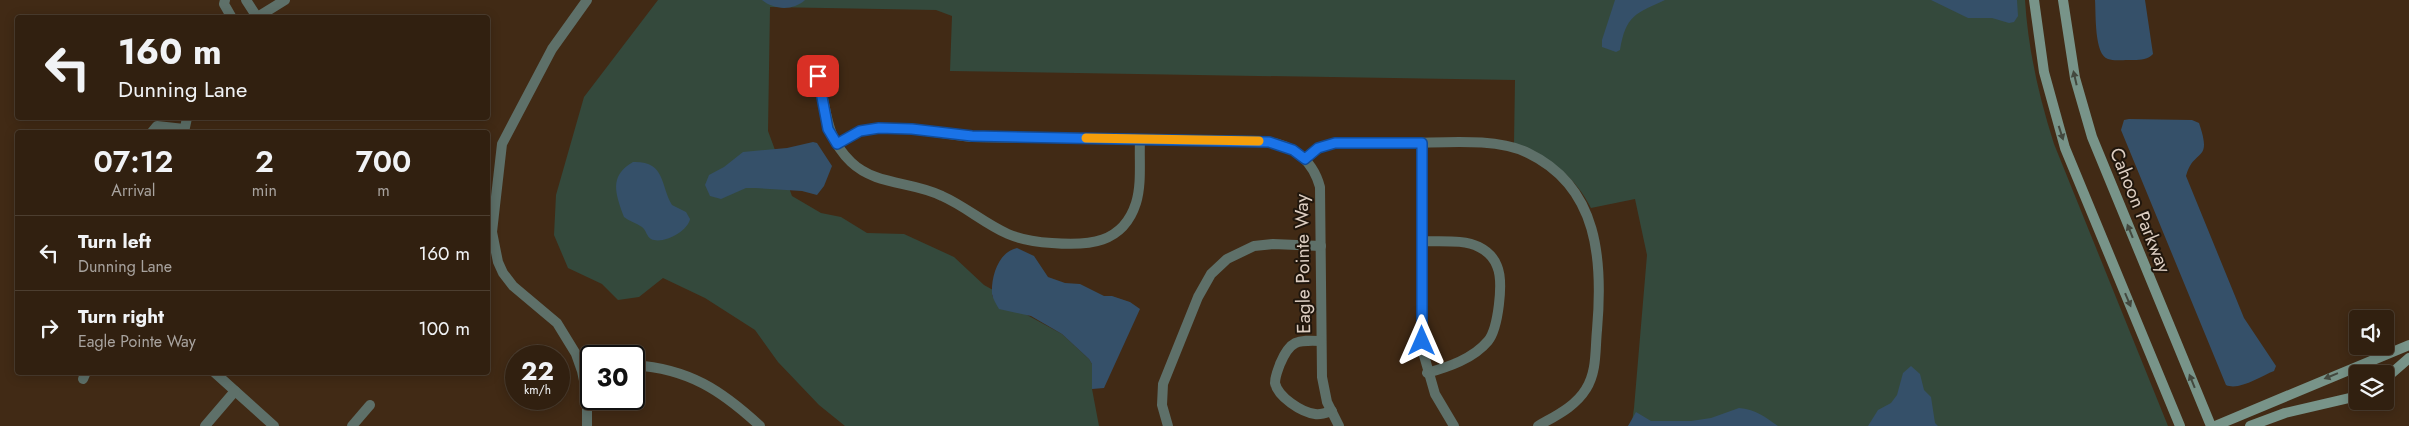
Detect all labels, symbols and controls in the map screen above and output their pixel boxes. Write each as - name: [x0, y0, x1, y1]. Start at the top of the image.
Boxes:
- text: 160 m: [118, 27, 222, 77]
- icon: left: [35, 35, 100, 100]
- pin: [797, 55, 839, 97]
- icon: arrive: [804, 62, 832, 90]
- one-way arrow: [2071, 70, 2079, 86]
- text: Dunning Lane: [118, 73, 247, 105]
- one-way arrow: [2057, 126, 2065, 141]
- text: 07:12: [94, 140, 173, 183]
- text: 2: [255, 140, 274, 183]
- text: 700: [355, 140, 411, 183]
- street label: Cahoon Parkway: [2103, 143, 2178, 277]
- text: Arrival: [111, 179, 155, 202]
- text: min: [252, 179, 277, 202]
- text: m: [377, 179, 390, 202]
- street label: Eagle Pointe Way: [1288, 193, 1317, 334]
- one-way arrow: [2126, 224, 2134, 238]
- text: Turn left: [78, 228, 151, 255]
- icon: left: [35, 239, 63, 267]
- text: 160 m: [419, 240, 470, 267]
- text: Dunning Lane: [78, 255, 172, 278]
- one-way arrow: [2124, 293, 2132, 307]
- text: Turn right: [78, 303, 164, 330]
- map controls: [2349, 310, 2394, 410]
- button: sound: [2349, 310, 2394, 355]
- icon: right: [35, 314, 63, 342]
- position arrow: [1395, 314, 1447, 366]
- text: 100 m: [418, 315, 470, 342]
- text: Eagle Pointe Way: [78, 330, 196, 353]
- speed limit sign: 30: [580, 345, 645, 410]
- text: 22: [521, 353, 554, 389]
- button: layers: [2349, 365, 2394, 410]
- one-way arrow: [2323, 372, 2338, 380]
- one-way arrow: [2188, 373, 2196, 388]
- text: km/h: [524, 381, 551, 399]

